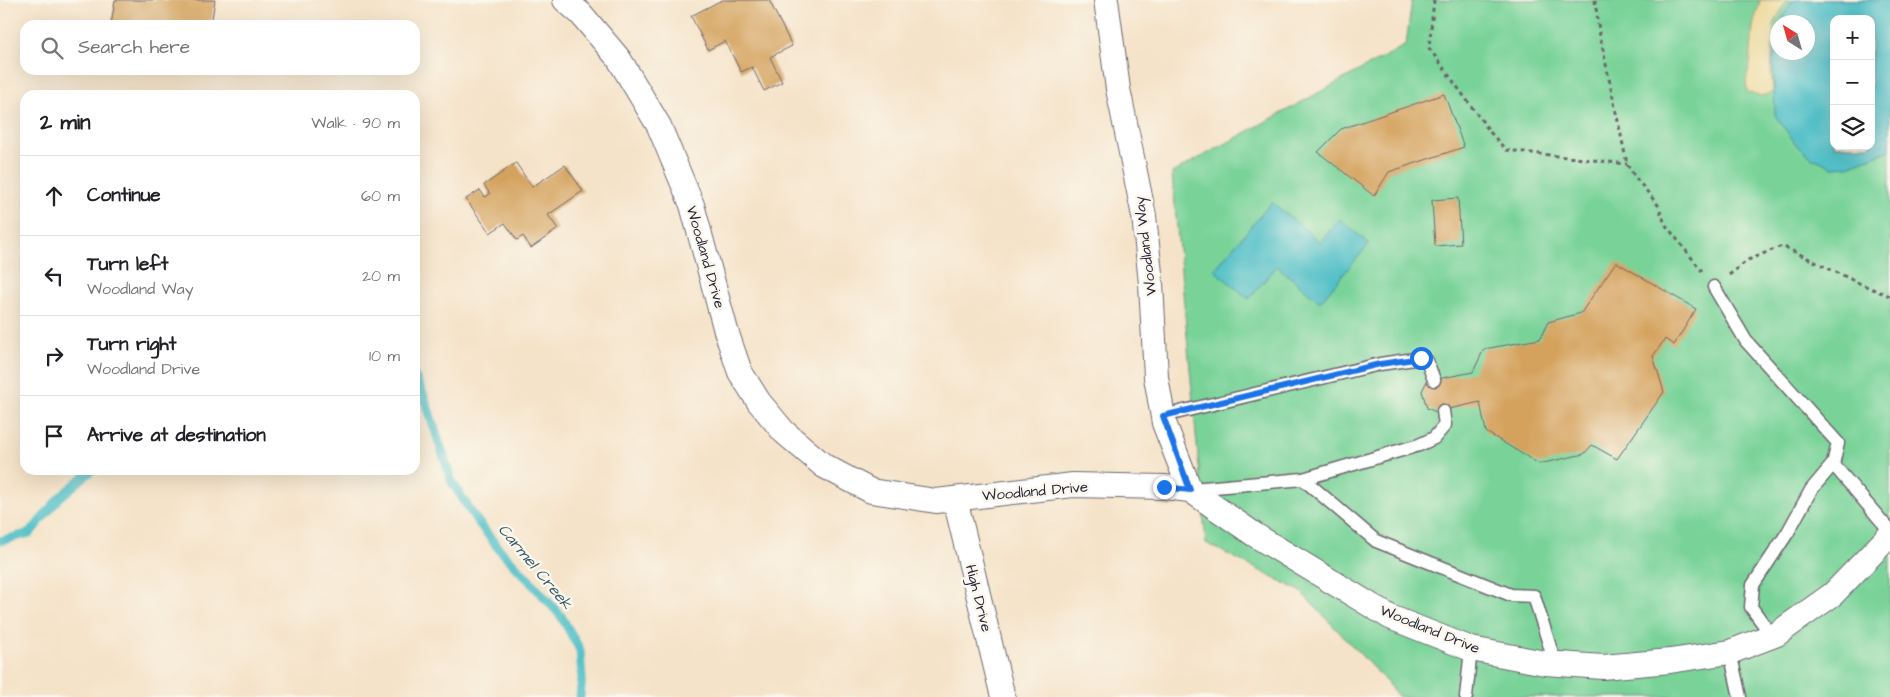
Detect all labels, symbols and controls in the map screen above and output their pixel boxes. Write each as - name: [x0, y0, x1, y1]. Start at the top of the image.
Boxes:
- north arrow: [1770, 15, 1815, 60]
- map controls: [1830, 15, 1875, 150]
- button: +: [1830, 15, 1875, 60]
- search box: [20, 20, 420, 75]
- icon: search: [38, 34, 66, 62]
- text: Search here: [78, 34, 190, 61]
- button: −: [1830, 60, 1875, 105]
- button: layers: [1830, 105, 1875, 150]
- text: 2 min: [40, 108, 90, 137]
- text: Walk · 90 m: [311, 112, 400, 134]
- icon: ahead: [40, 182, 68, 210]
- text: Continue: [87, 182, 161, 209]
- text: 60 m: [361, 185, 400, 207]
- street label: Woodland Way: [1129, 195, 1163, 297]
- street label: Woodland Drive: [681, 203, 730, 311]
- text: Turn left: [87, 251, 168, 278]
- icon: left: [40, 262, 68, 290]
- text: 20 m: [362, 265, 400, 287]
- text: Woodland Way: [87, 278, 193, 300]
- text: Turn right: [87, 331, 176, 358]
- icon: right: [40, 342, 68, 370]
- text: 10 m: [369, 345, 400, 367]
- route start: [1410, 347, 1433, 370]
- text: Woodland Drive: [87, 358, 200, 380]
- icon: arrive: [40, 422, 68, 450]
- text: Arrive at destination: [87, 422, 266, 449]
- street label: Woodland Drive: [981, 476, 1089, 507]
- route end: [1153, 476, 1176, 499]
- water label: Carmel Creek: [493, 519, 578, 615]
- street label: High Drive: [959, 562, 997, 634]
- street label: Woodland Drive: [1377, 600, 1483, 659]

